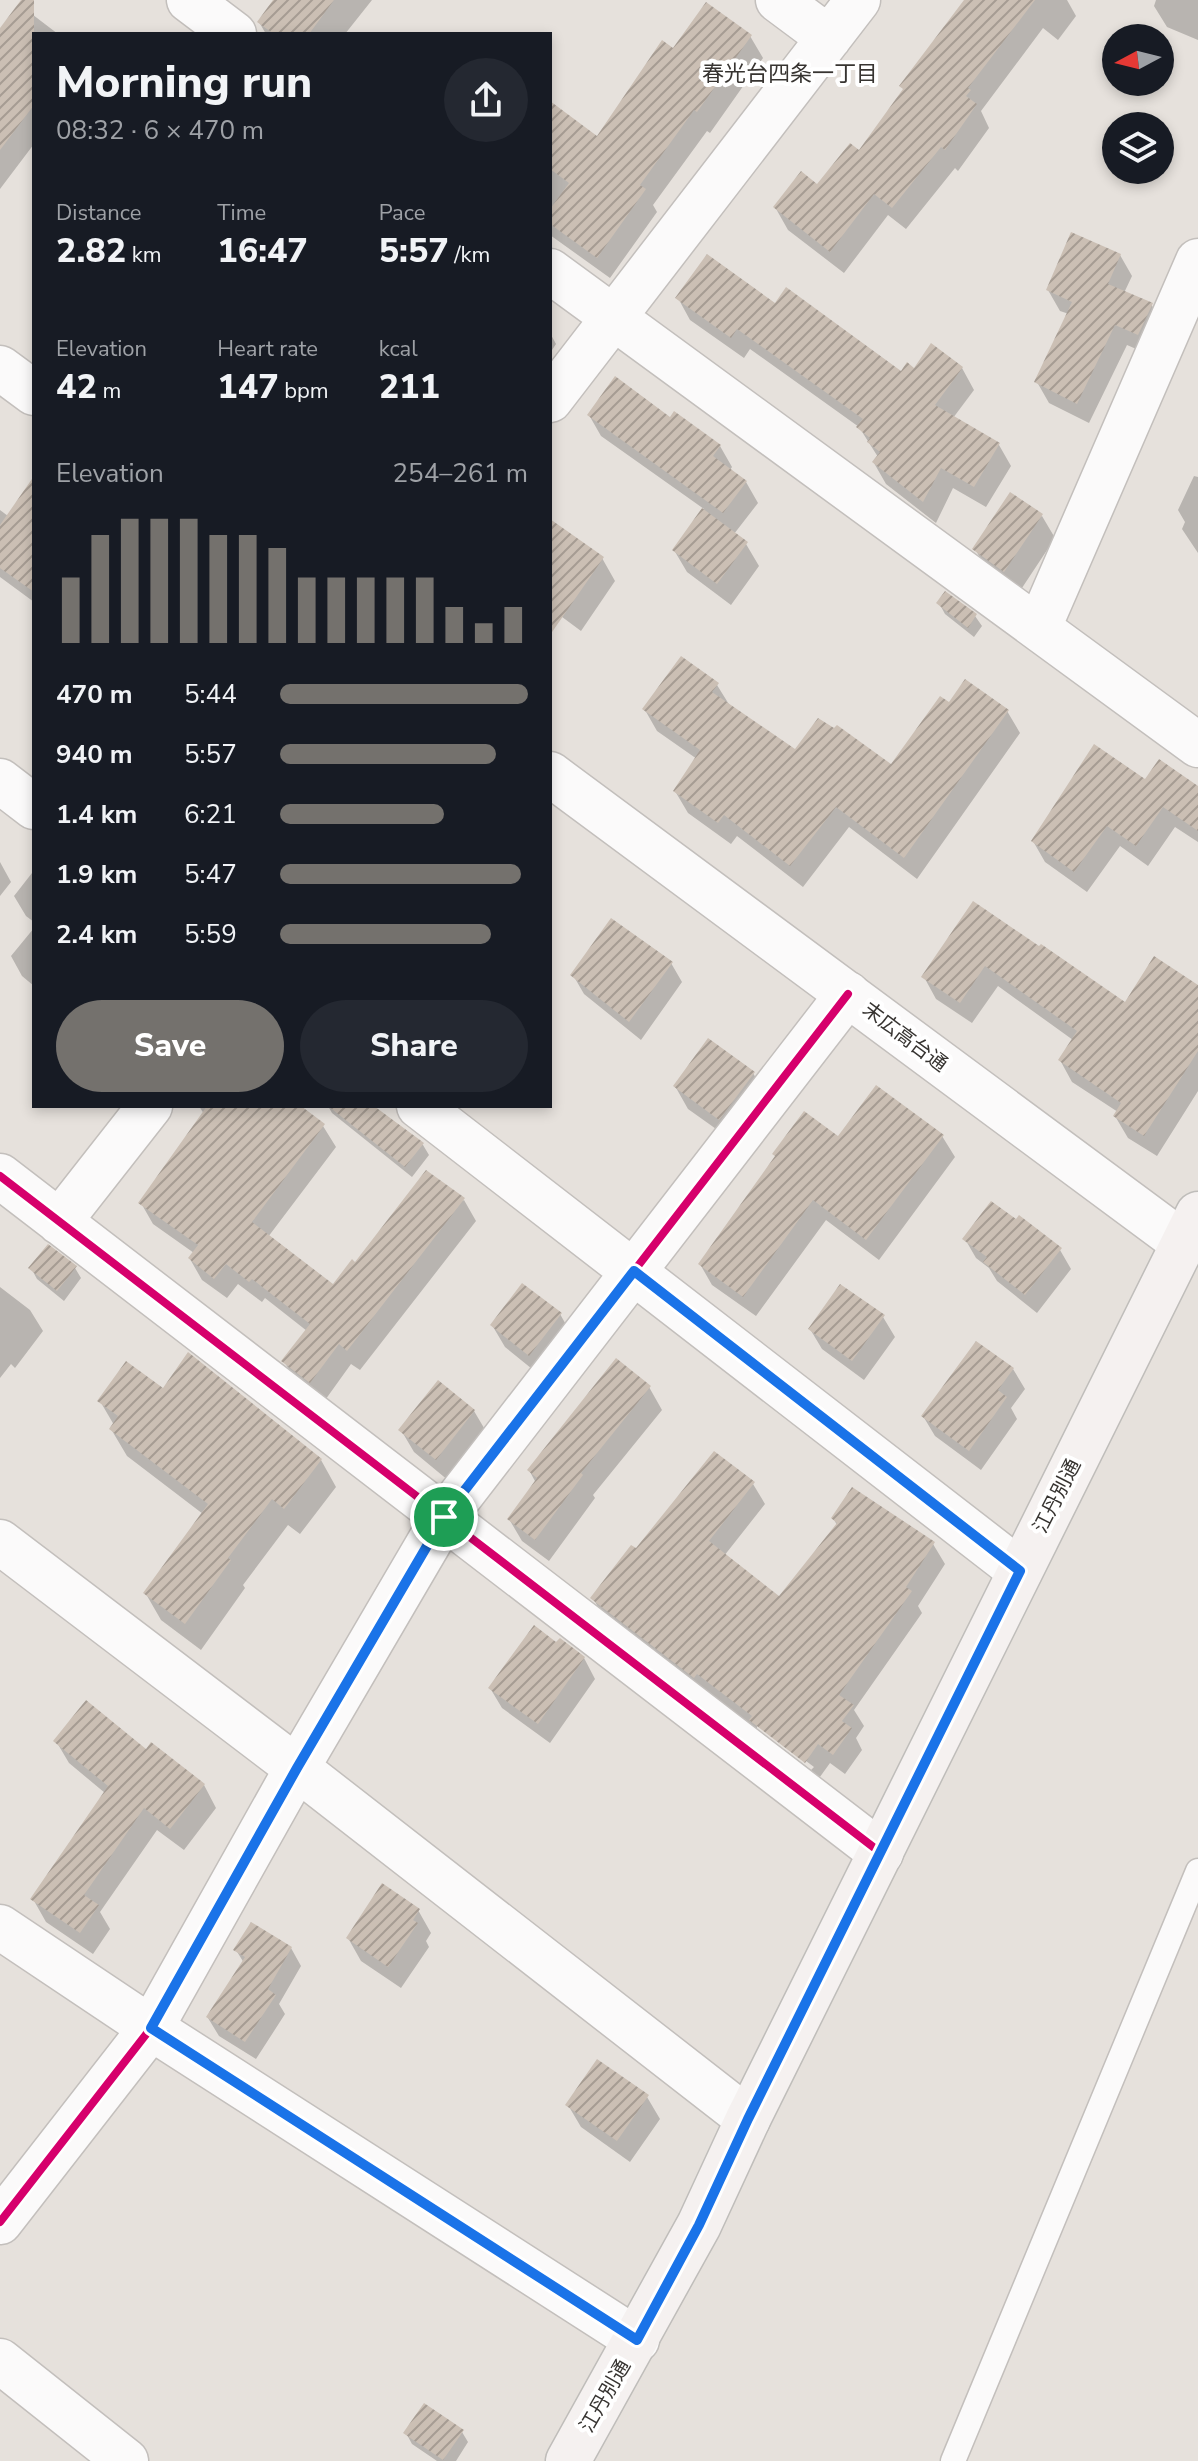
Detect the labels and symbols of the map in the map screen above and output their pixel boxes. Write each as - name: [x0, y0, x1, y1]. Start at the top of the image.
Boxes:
- north arrow: [1102, 24, 1174, 96]
- district label: 春光台四条一丁目: [702, 59, 878, 89]
- street label: 末広高台通: [857, 996, 953, 1078]
- street label: 江丹別通: [1027, 1454, 1087, 1538]
- pin: [410, 1483, 478, 1551]
- street label: 江丹別通: [573, 2355, 637, 2437]

